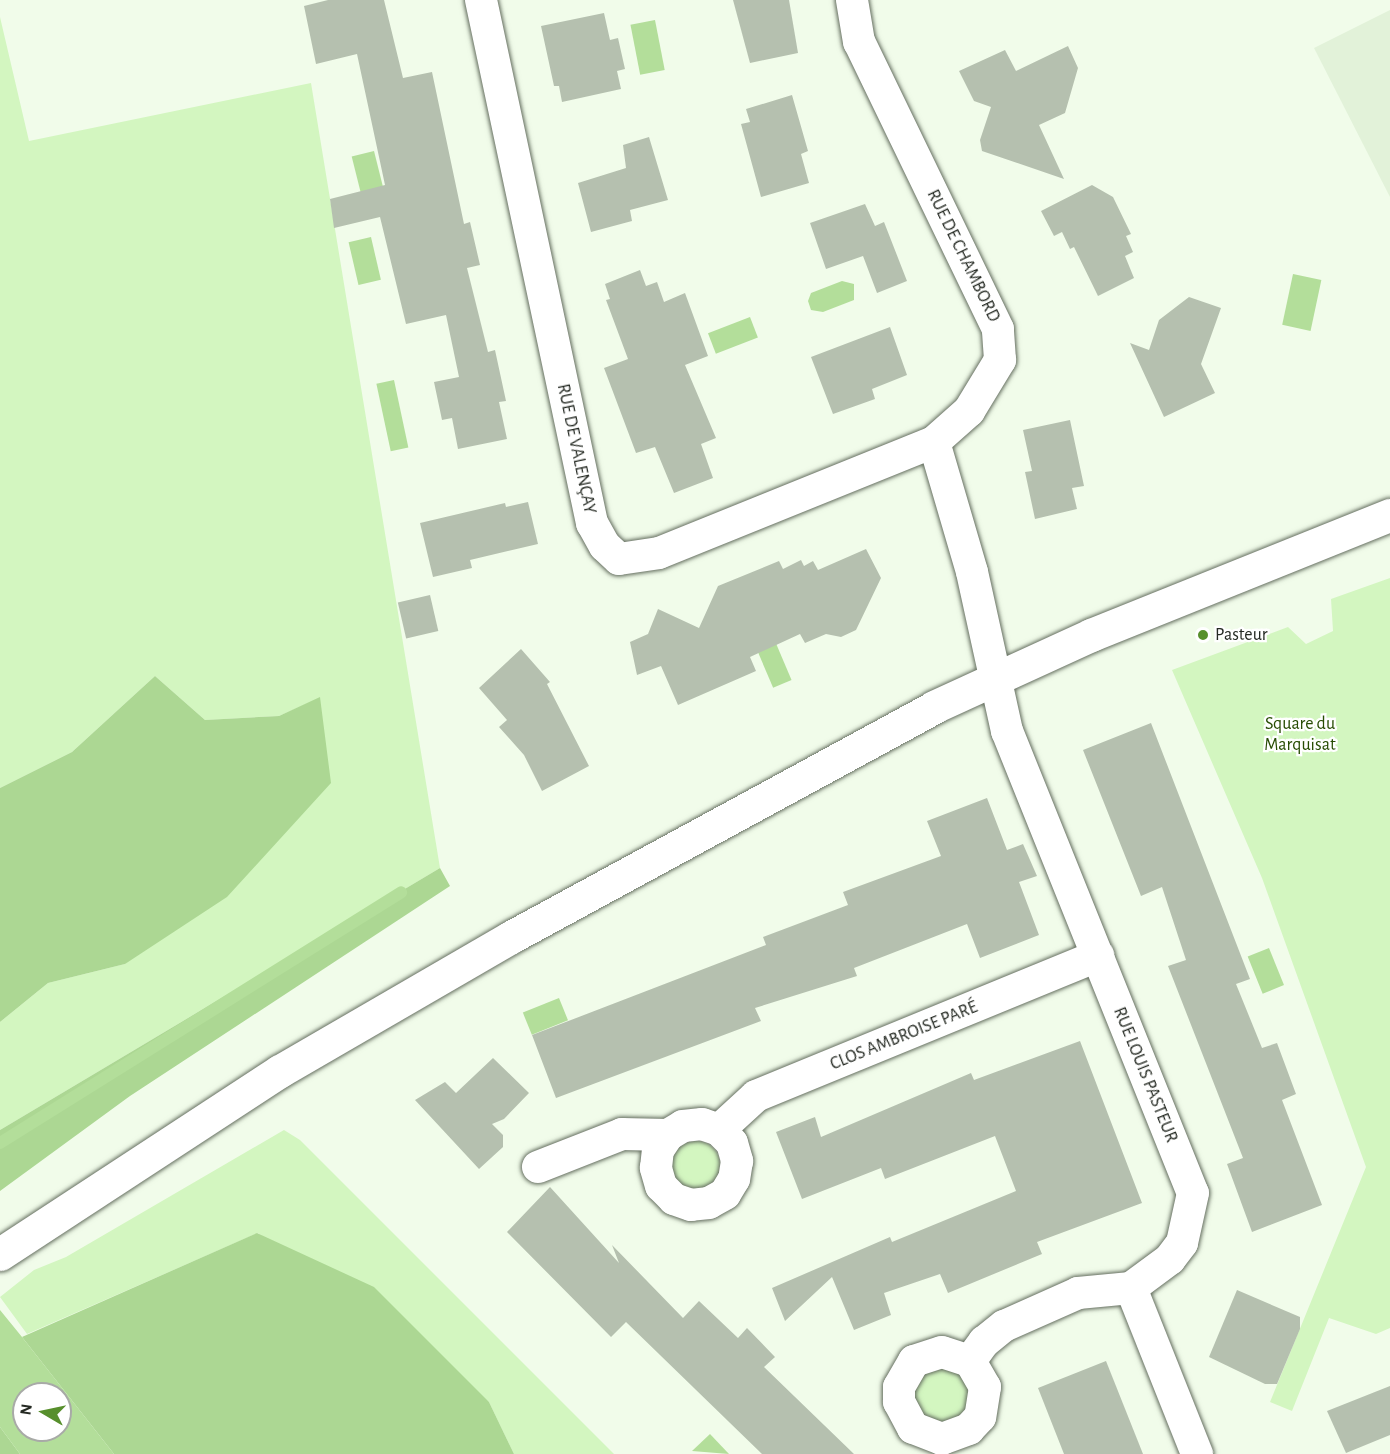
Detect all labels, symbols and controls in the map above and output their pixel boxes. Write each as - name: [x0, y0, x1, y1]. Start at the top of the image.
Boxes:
- street label: RUE DE CHAMBORD: [922, 186, 1004, 326]
- street label: RUE DE VALENÇAY: [552, 382, 600, 516]
- place label: Pasteur: [1215, 624, 1267, 646]
- marker: Pasteur: [1196, 628, 1210, 642]
- park label: Square du Marquisat: [1264, 714, 1336, 756]
- street label: CLOS AMBROISE PARÉ: [827, 997, 981, 1075]
- street label: RUE LOUIS PASTEUR: [1108, 1004, 1182, 1146]
- north arrow: [12, 1382, 72, 1442]
- text: N: [17, 1403, 35, 1416]

